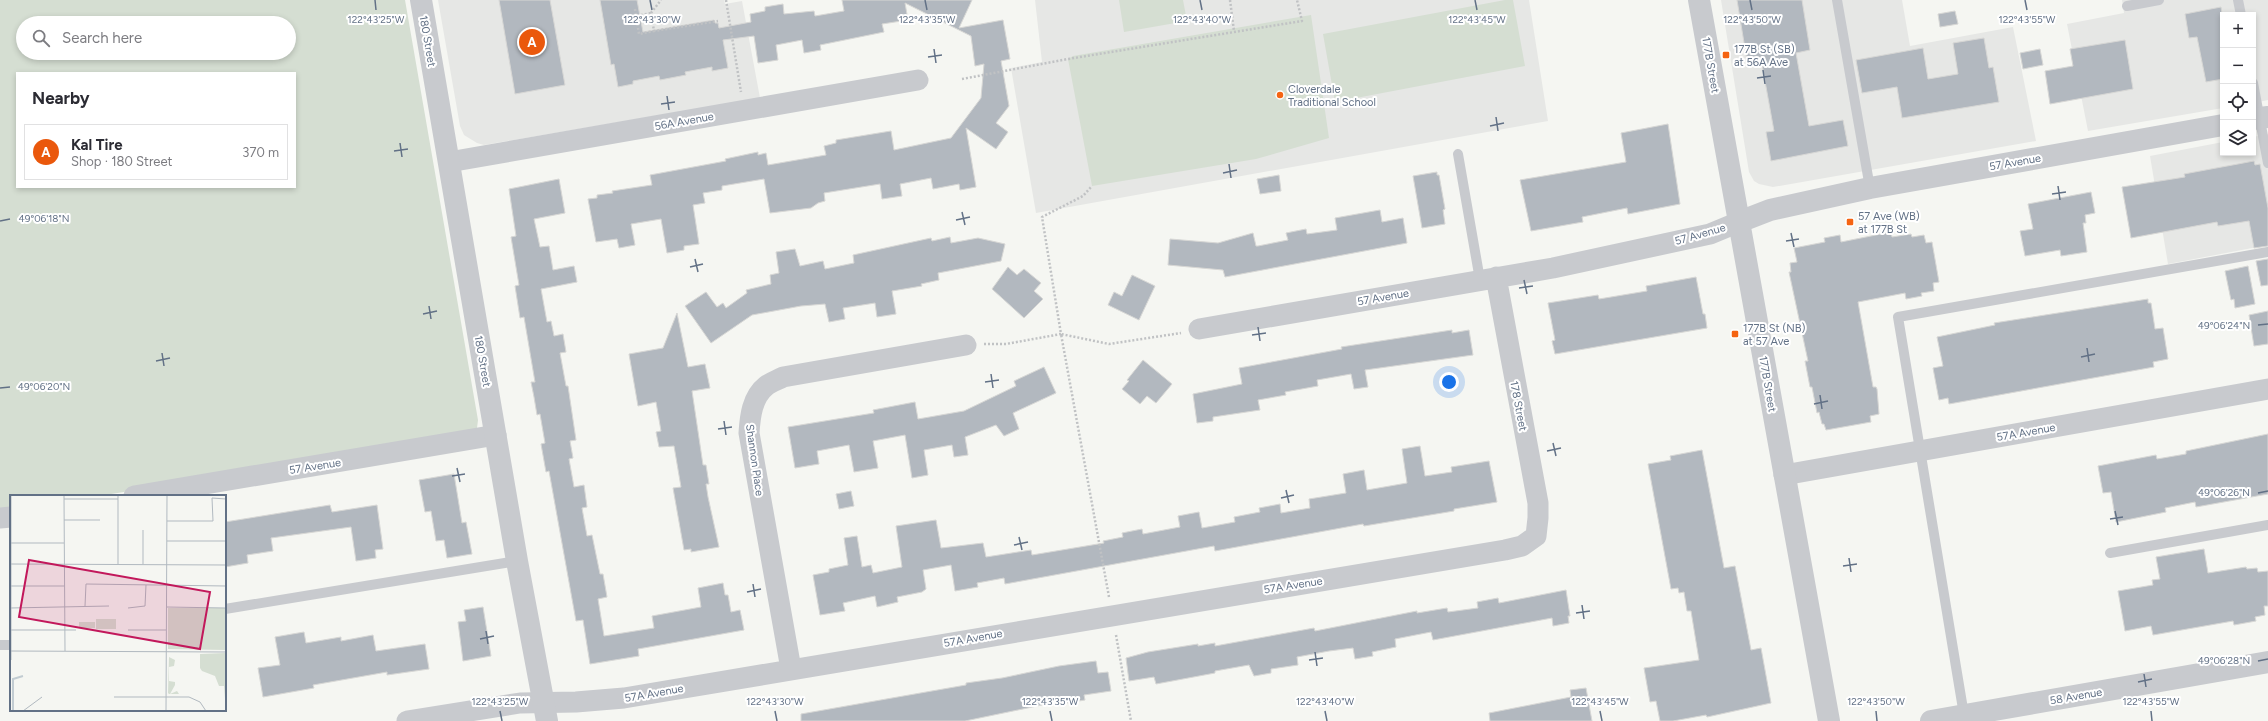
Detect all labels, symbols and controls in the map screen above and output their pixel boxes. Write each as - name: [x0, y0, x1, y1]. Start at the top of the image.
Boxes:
- map controls: [2220, 12, 2256, 156]
- button: +: [2220, 12, 2256, 48]
- text: 122°43'25"W: [348, 13, 405, 26]
- text: 122°43'30"W: [623, 13, 681, 26]
- text: 122°43'35"W: [899, 13, 956, 26]
- text: 122°43'40"W: [1173, 13, 1231, 26]
- text: 122°43'45"W: [1448, 13, 1506, 26]
- text: 122°43'50"W: [1723, 13, 1781, 26]
- text: 122°43'55"W: [1999, 13, 2056, 26]
- street label: 180 Street: [417, 14, 438, 68]
- search box: [16, 16, 296, 60]
- icon: search: [30, 27, 52, 49]
- pin: A: [519, 27, 545, 57]
- text: Search here: [62, 29, 142, 47]
- street label: 177B Street: [1699, 36, 1722, 94]
- place label: 177B St (SB) at 56A Ave: [1734, 43, 1795, 69]
- button: −: [2220, 48, 2256, 84]
- marker: 177B St (SB) at 56A Ave: [1721, 50, 1731, 60]
- place label: Cloverdale Traditional School: [1288, 83, 1376, 109]
- button: locate: [2220, 84, 2256, 120]
- text: Nearby: [32, 88, 90, 108]
- marker: Cloverdale Traditional School: [1275, 90, 1285, 100]
- street label: 56A Avenue: [653, 110, 715, 133]
- button: layers: [2220, 120, 2256, 156]
- text: Kal Tire: [71, 136, 122, 154]
- text: A: [41, 145, 51, 160]
- text: 370 m: [242, 145, 279, 160]
- street label: 57 Avenue: [1988, 152, 2042, 173]
- text: Shop · 180 Street: [71, 154, 172, 169]
- place label: 57 Ave (WB) at 177B St: [1858, 210, 1920, 236]
- text: 49°06'18"N: [19, 212, 69, 225]
- marker: 57 Ave (WB) at 177B St: [1845, 217, 1855, 227]
- street label: 57 Avenue: [1673, 221, 1727, 248]
- street label: 57 Avenue: [1356, 287, 1410, 308]
- text: 49°06'24"N: [2198, 319, 2250, 332]
- place label: 177B St (NB) at 57 Ave: [1743, 322, 1806, 348]
- marker: 177B St (NB) at 57 Ave: [1730, 329, 1740, 339]
- street label: 180 Street: [472, 334, 493, 388]
- street label: 177B Street: [1756, 355, 1779, 413]
- your location: [1439, 372, 1459, 392]
- text: 49°06'20"N: [18, 380, 70, 393]
- street label: 178 Street: [1507, 380, 1530, 432]
- street label: 57A Avenue: [1996, 421, 2057, 444]
- street label: Shannon Place: [743, 423, 766, 497]
- street label: 57 Avenue: [288, 456, 342, 477]
- text: 49°06'26"N: [2198, 486, 2250, 499]
- inset map: [10, 495, 226, 711]
- street label: 57A Avenue: [1263, 574, 1324, 597]
- street label: 57A Avenue: [943, 627, 1004, 650]
- text: 49°06'28"N: [2198, 654, 2250, 667]
- street label: 57A Avenue: [624, 682, 685, 705]
- street label: 58 Avenue: [2049, 685, 2103, 707]
- text: 122°43'25"W: [472, 695, 529, 708]
- text: 122°43'30"W: [746, 695, 804, 708]
- text: 122°43'35"W: [1022, 695, 1079, 708]
- text: 122°43'40"W: [1296, 695, 1354, 708]
- text: 122°43'45"W: [1571, 695, 1629, 708]
- text: 122°43'50"W: [1847, 695, 1905, 708]
- text: 122°43'55"W: [2123, 695, 2180, 708]

